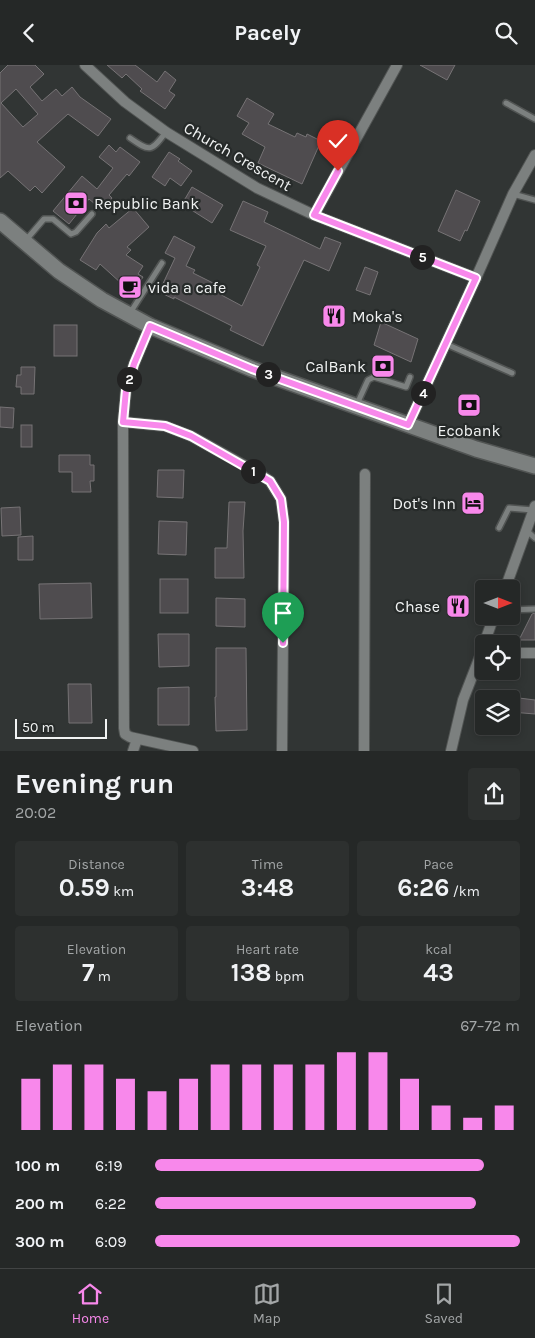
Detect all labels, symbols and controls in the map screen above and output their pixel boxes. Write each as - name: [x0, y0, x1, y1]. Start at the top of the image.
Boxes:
- icon: back: [15, 19, 43, 47]
- icon: search: [492, 19, 520, 47]
- text: Pacely: [234, 20, 301, 46]
- street label: Church Crescent: [181, 118, 295, 195]
- pin: [317, 120, 359, 171]
- icon: check: [324, 127, 352, 155]
- bank icon: Republic Bank: [63, 190, 89, 216]
- place label: Republic Bank: [94, 194, 199, 213]
- pin: 5: [410, 245, 434, 269]
- text: 5: [418, 249, 427, 266]
- cafe icon: vida a cafe: [117, 274, 143, 300]
- place label: vida a cafe: [148, 278, 226, 297]
- restaurant icon: Moka's: [321, 303, 347, 329]
- place label: Moka's: [352, 307, 403, 326]
- bank icon: CalBank: [370, 353, 396, 379]
- place label: CalBank: [305, 357, 366, 376]
- pin: 3: [256, 361, 280, 387]
- text: 3: [264, 366, 273, 383]
- pin: 2: [116, 367, 142, 391]
- text: 2: [125, 371, 134, 388]
- pin: 4: [410, 381, 436, 405]
- text: 4: [419, 385, 428, 402]
- bank icon: Ecobank: [456, 392, 482, 418]
- place label: Ecobank: [438, 421, 500, 440]
- pin: 1: [240, 459, 266, 483]
- text: 1: [251, 463, 256, 480]
- hotel icon: Dot's Inn: [460, 490, 486, 516]
- place label: Dot's Inn: [393, 494, 456, 513]
- north arrow: [475, 580, 520, 625]
- map controls: [475, 580, 520, 735]
- pin: [262, 592, 304, 643]
- restaurant icon: Chase: [445, 593, 471, 619]
- place label: Chase: [395, 597, 440, 616]
- icon: arrive: [269, 599, 297, 627]
- button: locate: [475, 635, 520, 680]
- button: layers: [475, 690, 520, 735]
- scale bar: [15, 716, 108, 739]
- text: 50 m: [22, 719, 55, 736]
- text: Evening run: [15, 767, 174, 800]
- button: share: [468, 768, 520, 820]
- text: 20:02: [15, 803, 56, 822]
- text: Distance: [68, 856, 125, 873]
- text: Time: [252, 856, 283, 873]
- text: Pace: [424, 856, 453, 873]
- text: 0.59: [59, 873, 110, 902]
- text: 3:48: [241, 873, 294, 902]
- text: 6:26: [397, 873, 449, 902]
- text: km: [110, 883, 134, 900]
- text: /km: [449, 883, 480, 900]
- text: Elevation: [67, 941, 126, 958]
- text: Heart rate: [236, 941, 299, 958]
- text: kcal: [425, 941, 452, 958]
- text: 7: [82, 958, 95, 987]
- text: 138: [231, 958, 271, 987]
- text: 43: [423, 958, 454, 987]
- text: m: [95, 968, 111, 985]
- text: bpm: [271, 968, 304, 985]
- text: Elevation: [15, 1016, 83, 1035]
- text: 67–72 m: [460, 1016, 520, 1035]
- text: 100 m: [15, 1156, 60, 1175]
- text: 6:19: [95, 1156, 122, 1175]
- text: 200 m: [15, 1194, 64, 1213]
- text: 6:22: [95, 1194, 126, 1213]
- text: 300 m: [15, 1232, 64, 1251]
- text: 6:09: [95, 1232, 127, 1251]
- tab: Home: [72, 1280, 109, 1327]
- tab: Map: [253, 1280, 281, 1327]
- tab: Saved: [424, 1280, 463, 1327]

